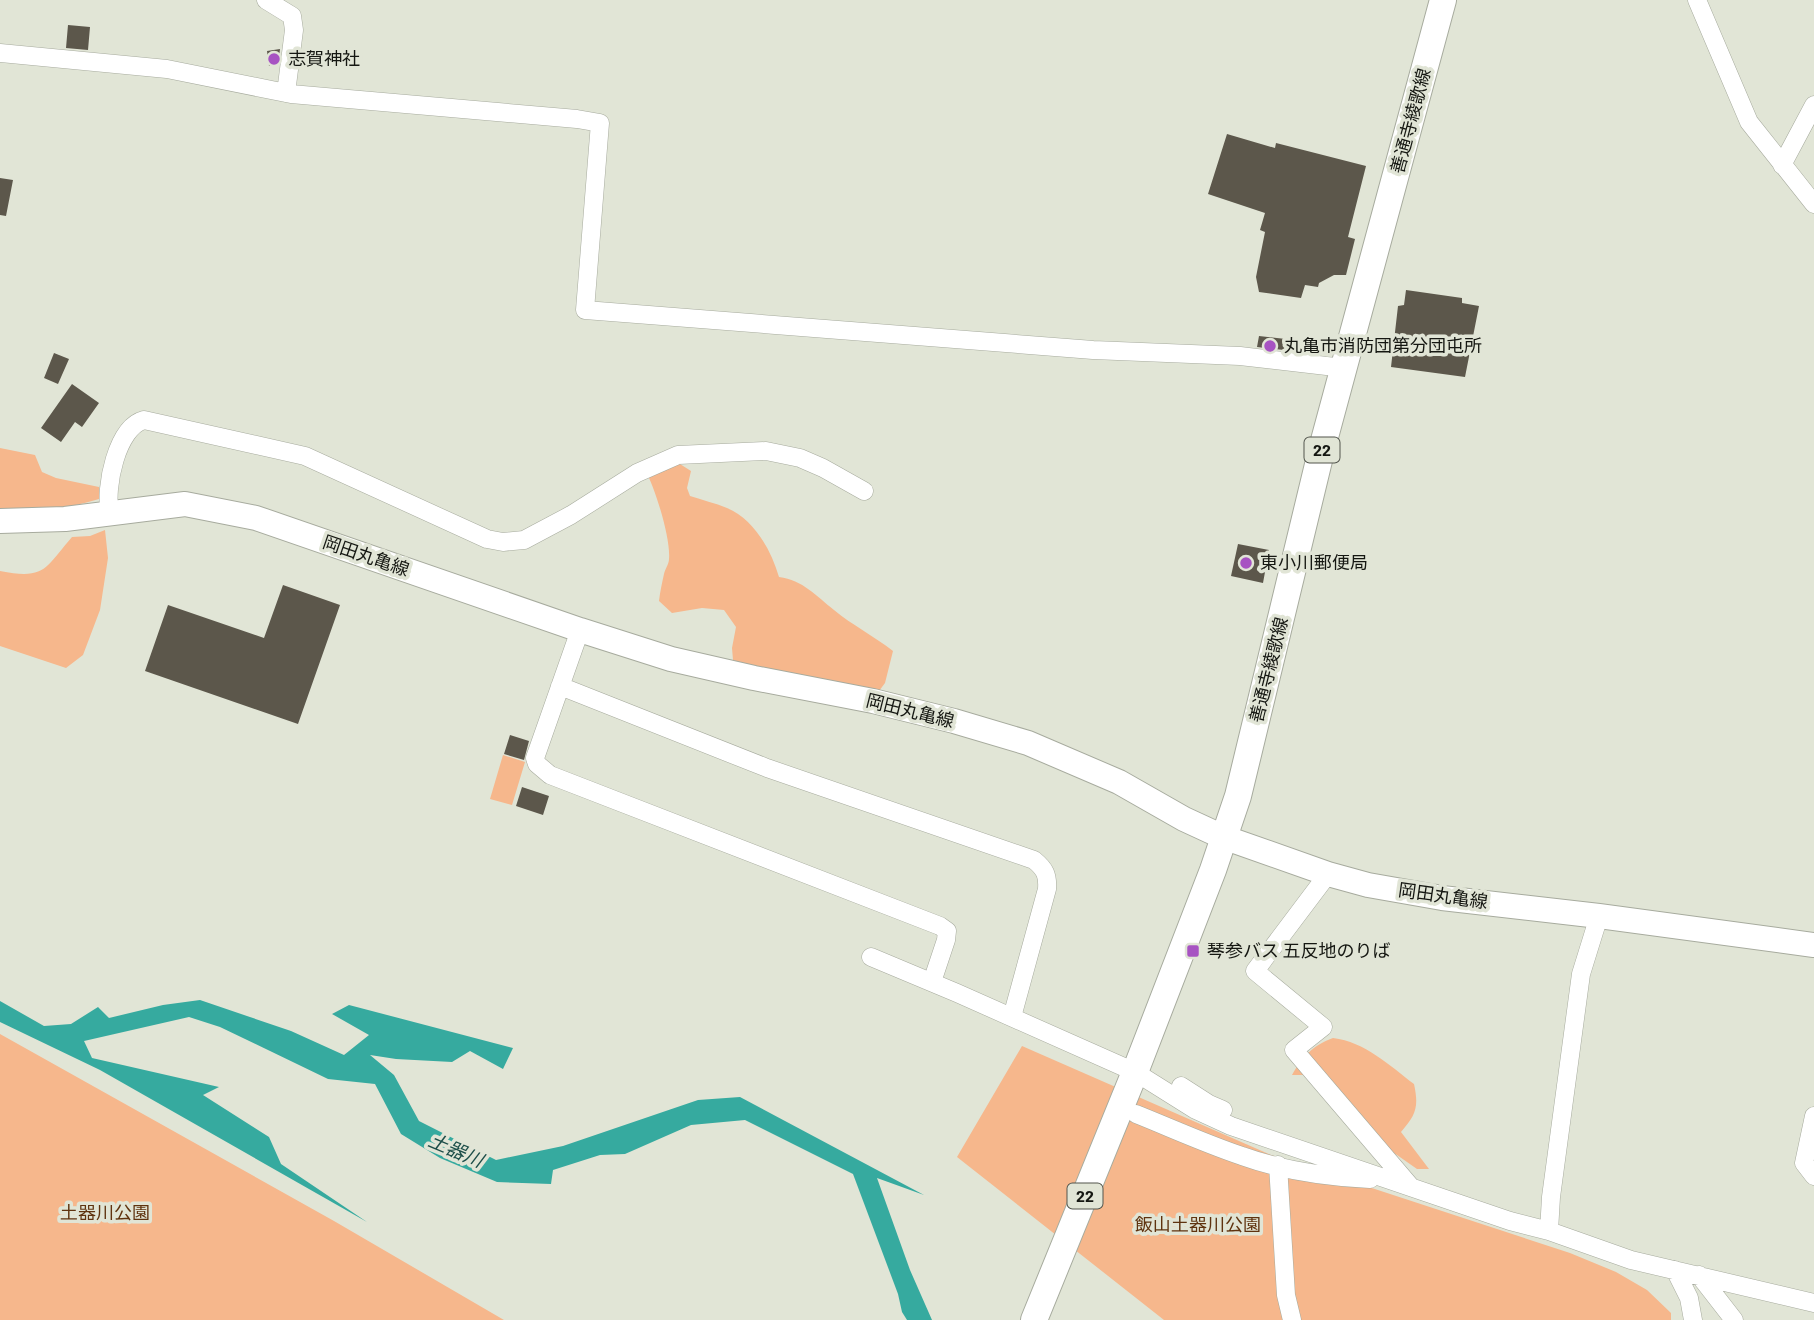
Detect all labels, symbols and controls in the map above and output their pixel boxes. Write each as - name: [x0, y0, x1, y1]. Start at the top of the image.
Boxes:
- place label: 志賀神社: [288, 47, 360, 69]
- marker: 志賀神社: [266, 51, 282, 67]
- street label: 善通寺綾歌線: [1385, 66, 1435, 176]
- place label: 丸亀市消防団第分団屯所: [1284, 334, 1482, 356]
- marker: 丸亀市消防団第分団屯所: [1262, 338, 1278, 354]
- road number: 22: [1304, 438, 1340, 463]
- street label: 岡田丸亀線: [320, 530, 412, 580]
- place label: 東小川郵便局: [1260, 551, 1368, 573]
- marker: 東小川郵便局: [1238, 555, 1254, 571]
- street label: 善通寺綾歌線: [1244, 615, 1292, 725]
- street label: 岡田丸亀線: [864, 688, 957, 732]
- street label: 岡田丸亀線: [1397, 878, 1489, 912]
- place label: 琴参バス 五反地のりば: [1207, 939, 1391, 961]
- marker: 琴参バス 五反地のりば: [1185, 943, 1201, 959]
- water label: 土器川: [425, 1128, 489, 1172]
- road number: 22: [1068, 1184, 1102, 1208]
- park label: 土器川公園: [60, 1201, 150, 1223]
- park label: 飯山土器川公園: [1135, 1213, 1261, 1235]

